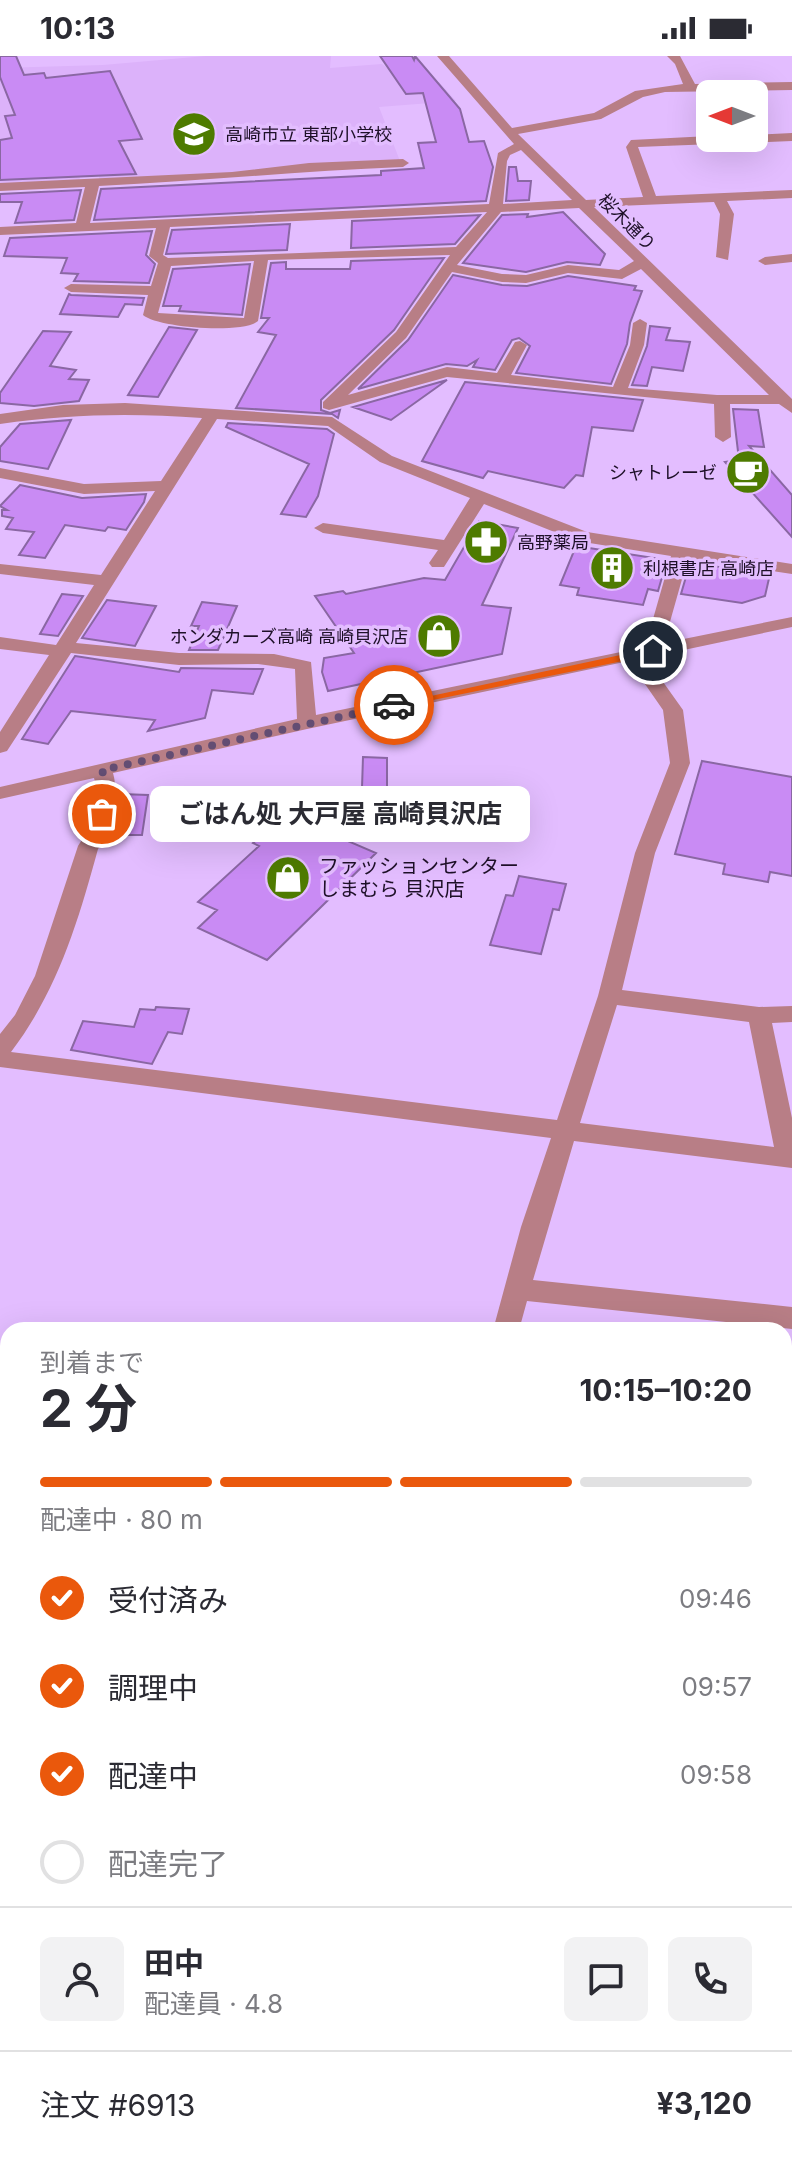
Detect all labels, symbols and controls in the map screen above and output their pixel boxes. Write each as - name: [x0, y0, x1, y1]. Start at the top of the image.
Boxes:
- text: 10:13: [40, 10, 115, 46]
- north arrow: [696, 80, 768, 152]
- map controls: [696, 80, 768, 152]
- school or university icon: 高崎市立 東部小学校: [170, 110, 218, 158]
- place label: 高崎市立 東部小学校: [225, 124, 392, 145]
- street label: 桜木通り: [594, 189, 660, 255]
- cafe icon: シャトレーゼ: [724, 448, 772, 496]
- place label: シャトレーゼ: [609, 462, 717, 483]
- pharmacy icon: 高野薬局: [462, 518, 510, 566]
- place label: 高野薬局: [517, 532, 589, 553]
- building icon: 利根書店 高崎店: [588, 544, 636, 592]
- place label: 利根書店 高崎店: [643, 558, 774, 579]
- shop icon: ホンダカーズ高崎 高崎貝沢店: [415, 612, 463, 660]
- pin: [619, 617, 687, 685]
- place label: ホンダカーズ高崎 高崎貝沢店: [170, 626, 408, 647]
- icon: home: [631, 629, 675, 673]
- courier: [354, 665, 434, 745]
- icon: car: [372, 683, 416, 727]
- pin: [68, 780, 136, 848]
- callout: ごはん処 大戸屋 高崎貝沢店: [150, 786, 530, 842]
- icon: bag: [80, 792, 124, 836]
- text: ごはん処 大戸屋 高崎貝沢店: [178, 798, 502, 829]
- shop icon: ファッションセンター しまむら 貝沢店: [264, 854, 312, 902]
- place label: ファッションセンター しまむら 貝沢店: [319, 854, 519, 901]
- text: 到着まで: [40, 1347, 144, 1378]
- text: 10:15–10:20: [579, 1372, 752, 1408]
- text: 2 分: [40, 1377, 137, 1440]
- text: 配達中 · 80 m: [40, 1504, 203, 1535]
- icon: check: [40, 1576, 84, 1620]
- text: 受付済み: [108, 1582, 228, 1618]
- text: 09:46: [679, 1583, 752, 1614]
- icon: check: [40, 1664, 84, 1708]
- text: 調理中: [108, 1670, 198, 1706]
- text: 09:57: [681, 1671, 752, 1702]
- icon: check: [40, 1752, 84, 1796]
- text: 配達中: [108, 1758, 198, 1794]
- text: 09:58: [680, 1759, 752, 1790]
- text: 配達完了: [108, 1846, 228, 1882]
- button: person: [40, 1937, 124, 2021]
- button: chat: [564, 1937, 648, 2021]
- button: phone: [668, 1937, 752, 2021]
- text: 田中: [144, 1945, 204, 1981]
- text: 配達員 · 4.8: [144, 1988, 283, 2019]
- text: ¥3,120: [657, 2085, 752, 2121]
- text: 注文 #6913: [40, 2087, 195, 2123]

